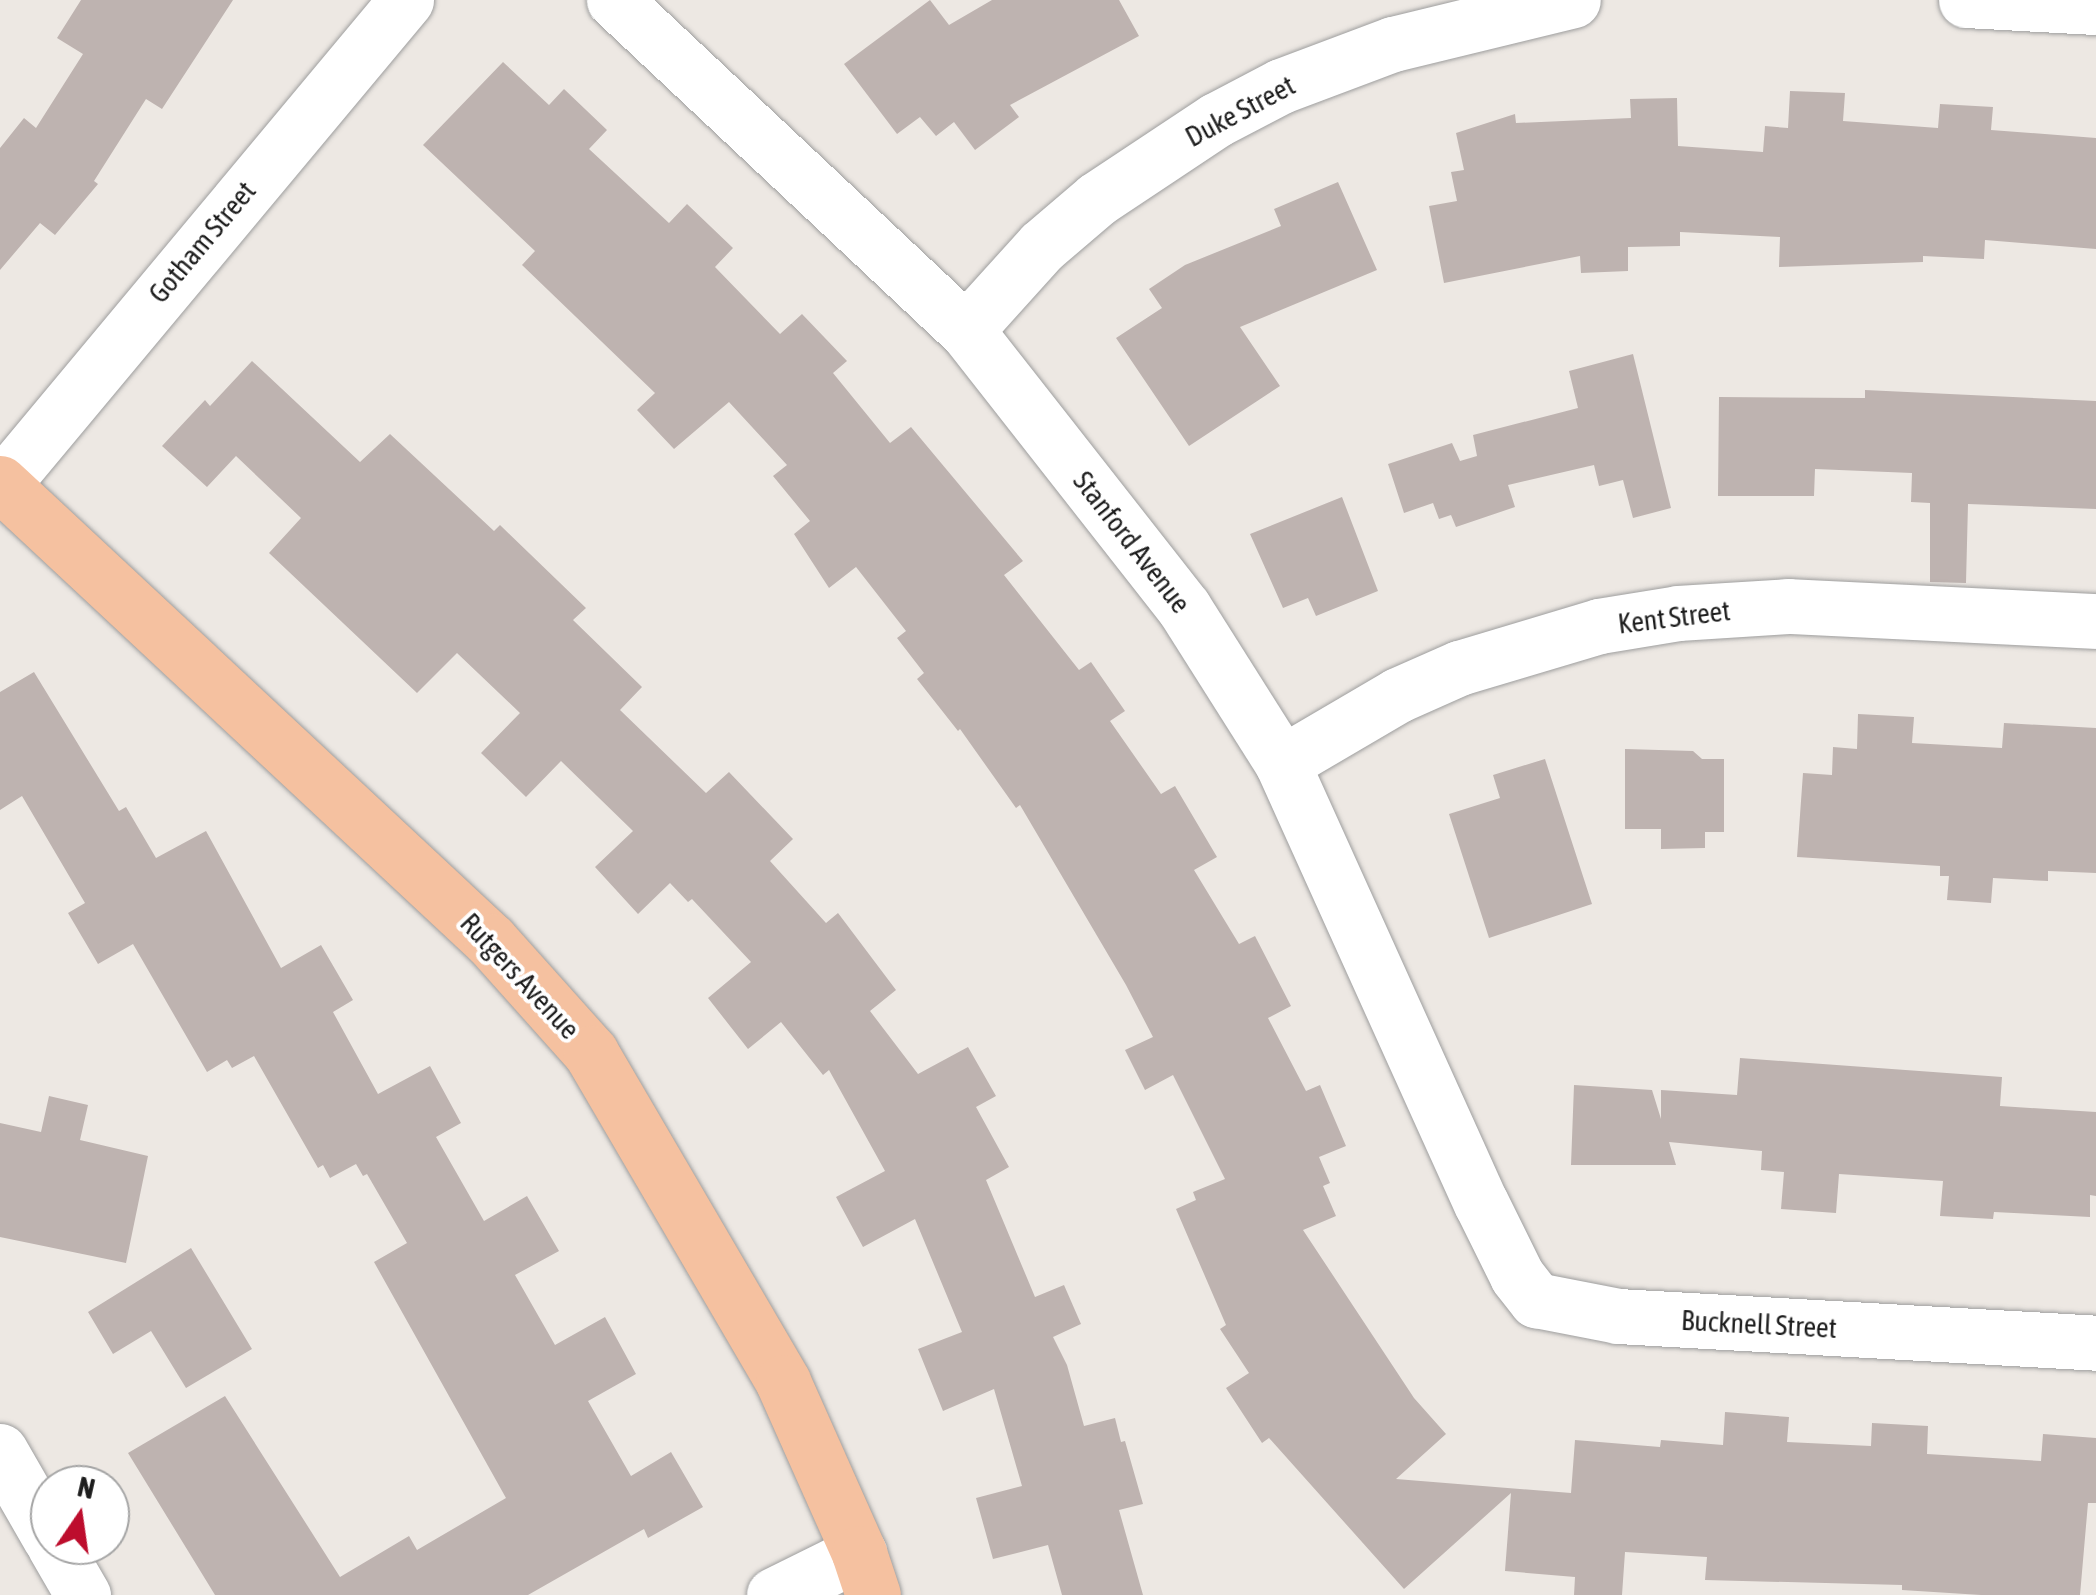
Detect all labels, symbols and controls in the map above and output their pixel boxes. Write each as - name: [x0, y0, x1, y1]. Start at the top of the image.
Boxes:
- street label: Duke Street: [1180, 68, 1300, 154]
- street label: Gotham Street: [142, 174, 262, 310]
- street label: Stanford Avenue: [1066, 465, 1198, 619]
- street label: Kent Street: [1616, 593, 1732, 641]
- street label: Rutgers Avenue: [453, 906, 587, 1046]
- street label: Bucknell Street: [1680, 1303, 1838, 1345]
- north arrow: [30, 1465, 130, 1565]
- text: N: [75, 1470, 98, 1505]

